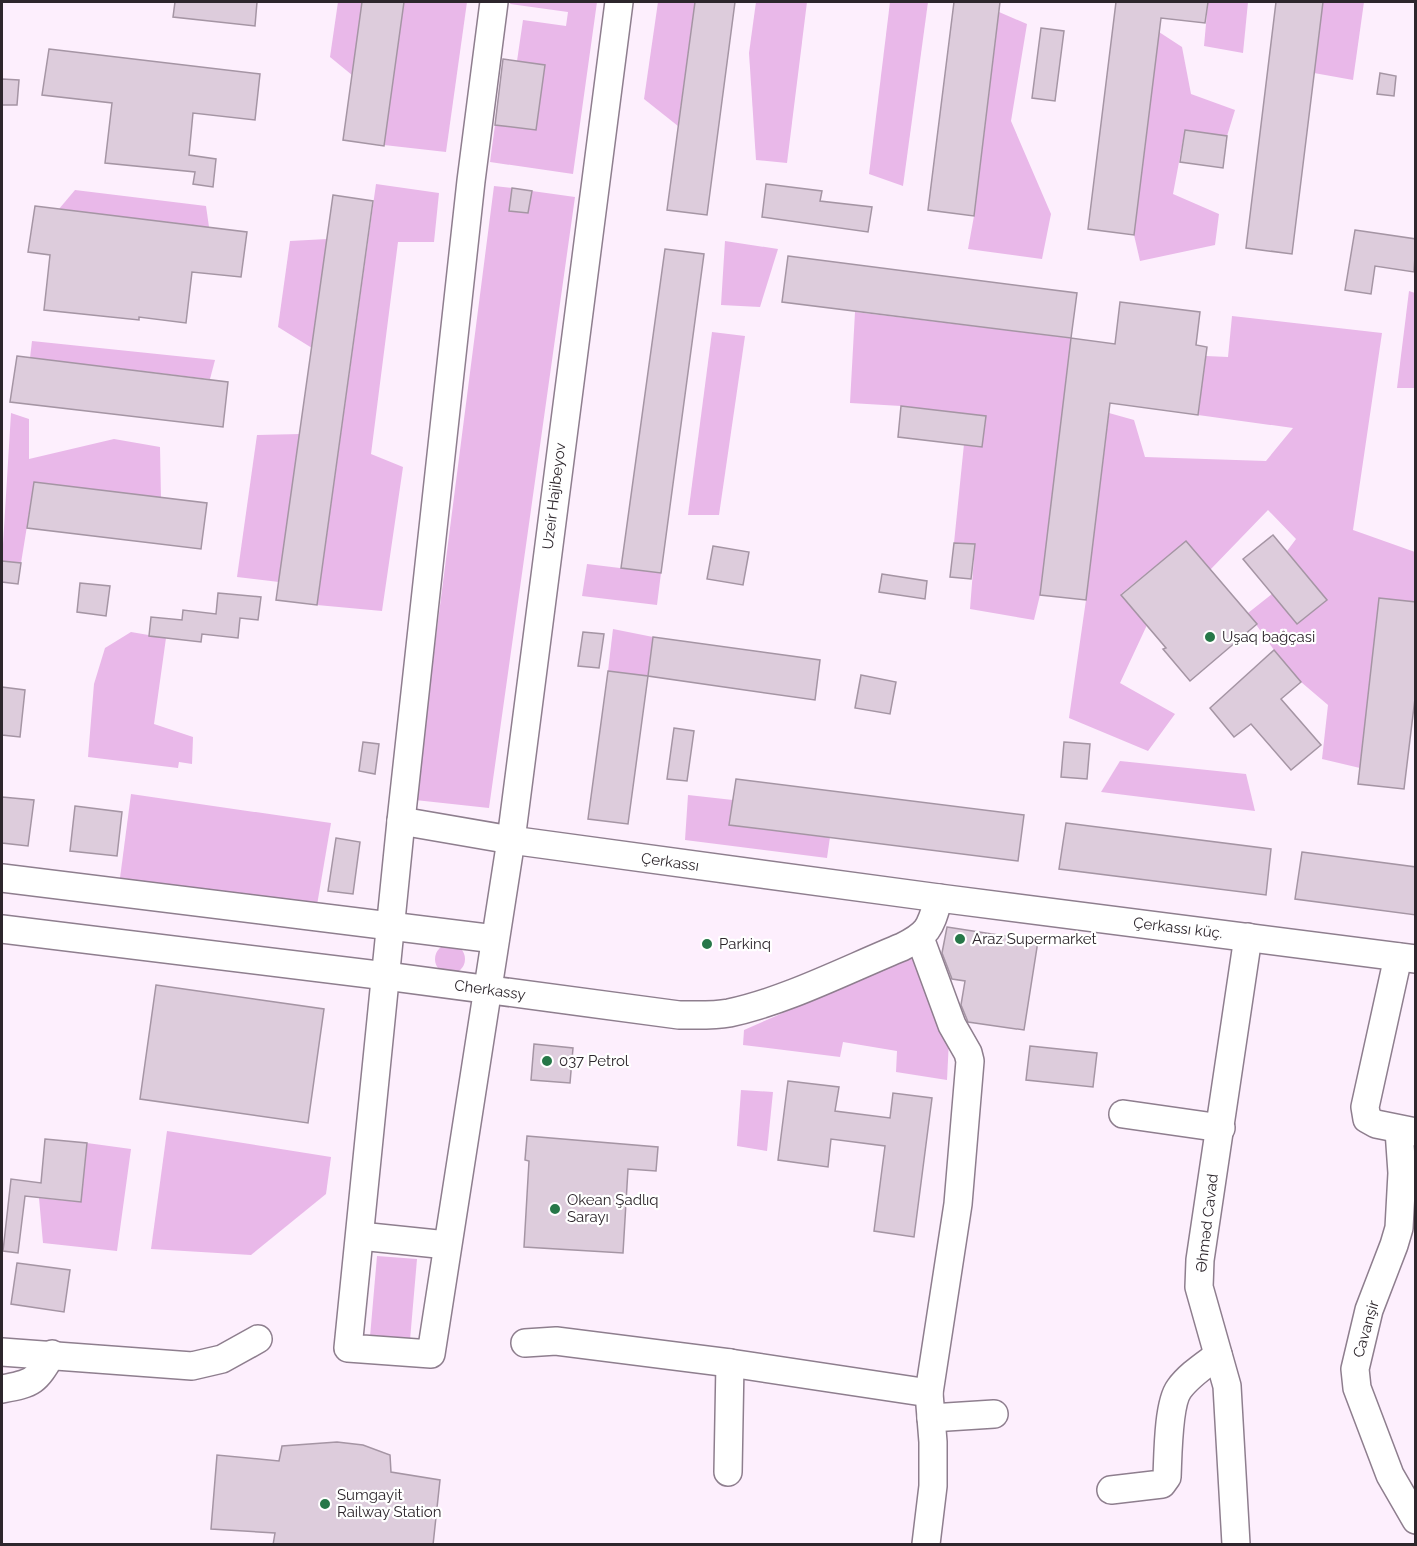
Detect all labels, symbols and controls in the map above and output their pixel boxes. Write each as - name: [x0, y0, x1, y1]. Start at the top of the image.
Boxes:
- street label: Uzeir Hajibeyov: [539, 442, 569, 550]
- place label: Uşaq bağçasi: [1222, 628, 1315, 646]
- marker: Uşaq bağçasi: [1203, 630, 1217, 644]
- street label: Çerkassı: [640, 849, 700, 875]
- street label: Çerkassı küç.: [1132, 914, 1224, 942]
- place label: Araz Supermarket: [972, 930, 1097, 948]
- marker: Araz Supermarket: [953, 932, 967, 946]
- place label: Parkinq: [719, 935, 771, 953]
- marker: Parkinq: [700, 937, 714, 951]
- street label: Cherkassy: [453, 976, 527, 1004]
- place label: 037 Petrol: [559, 1052, 630, 1070]
- marker: 037 Petrol: [540, 1054, 554, 1068]
- street label: Əhməd Cavad: [1192, 1173, 1222, 1273]
- place label: Okean Şadlıq Sarayı: [567, 1191, 659, 1226]
- marker: Okean Şadlıq Sarayı: [548, 1202, 562, 1216]
- street label: Cavanşir: [1349, 1298, 1383, 1360]
- place label: Sumgayit Railway Station: [337, 1486, 442, 1521]
- marker: Sumgayit Railway Station: [318, 1497, 332, 1511]

